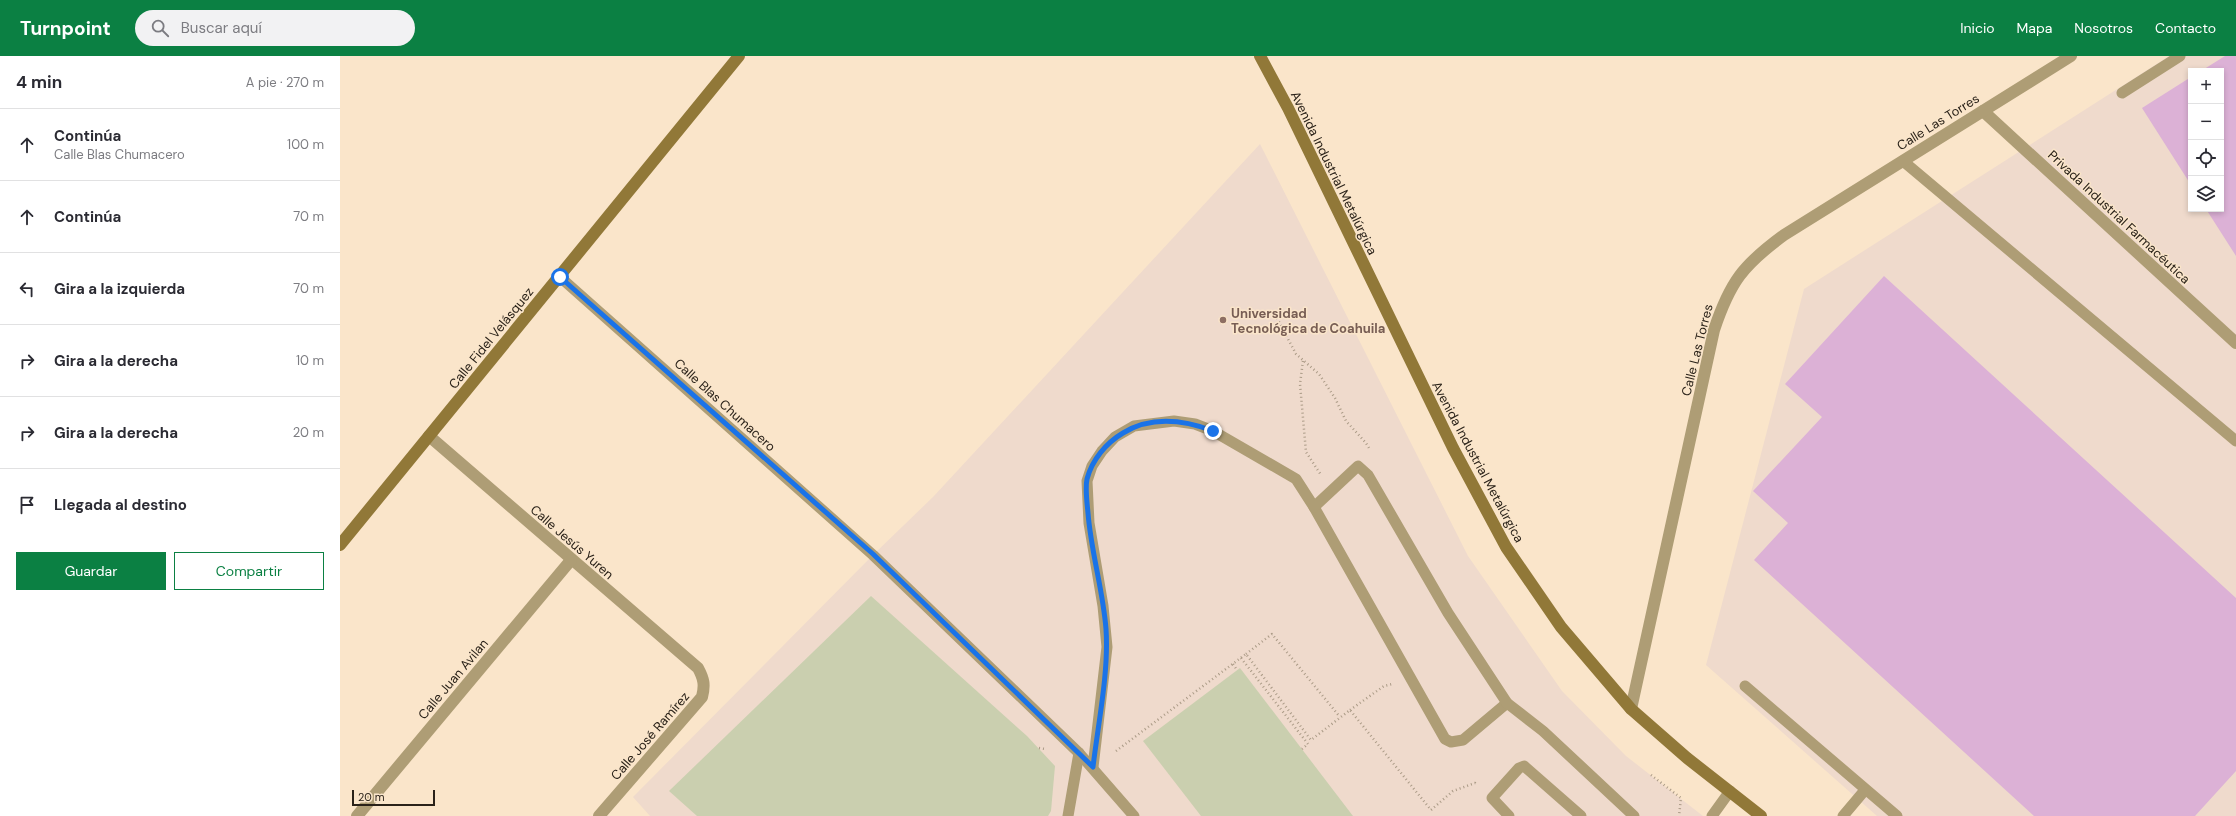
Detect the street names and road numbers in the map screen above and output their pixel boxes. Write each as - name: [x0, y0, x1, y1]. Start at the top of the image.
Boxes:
- street label: Avenida Industrial Metalúrgica: [1287, 88, 1381, 258]
- street label: Calle Las Torres: [1894, 90, 1982, 154]
- street label: Privada Industrial Farmacéutica: [2044, 146, 2194, 288]
- street label: Calle Fidel Velásquez: [445, 284, 537, 392]
- street label: Calle Las Torres: [1677, 302, 1717, 398]
- street label: Calle Blas Chumacero: [671, 355, 780, 455]
- street label: Avenida Industrial Metalúrgica: [1428, 379, 1528, 545]
- street label: Calle Jesús Yuren: [527, 501, 617, 583]
- street label: Calle Juan Avilan: [414, 635, 492, 723]
- street label: Calle José Ramírez: [607, 688, 693, 784]

